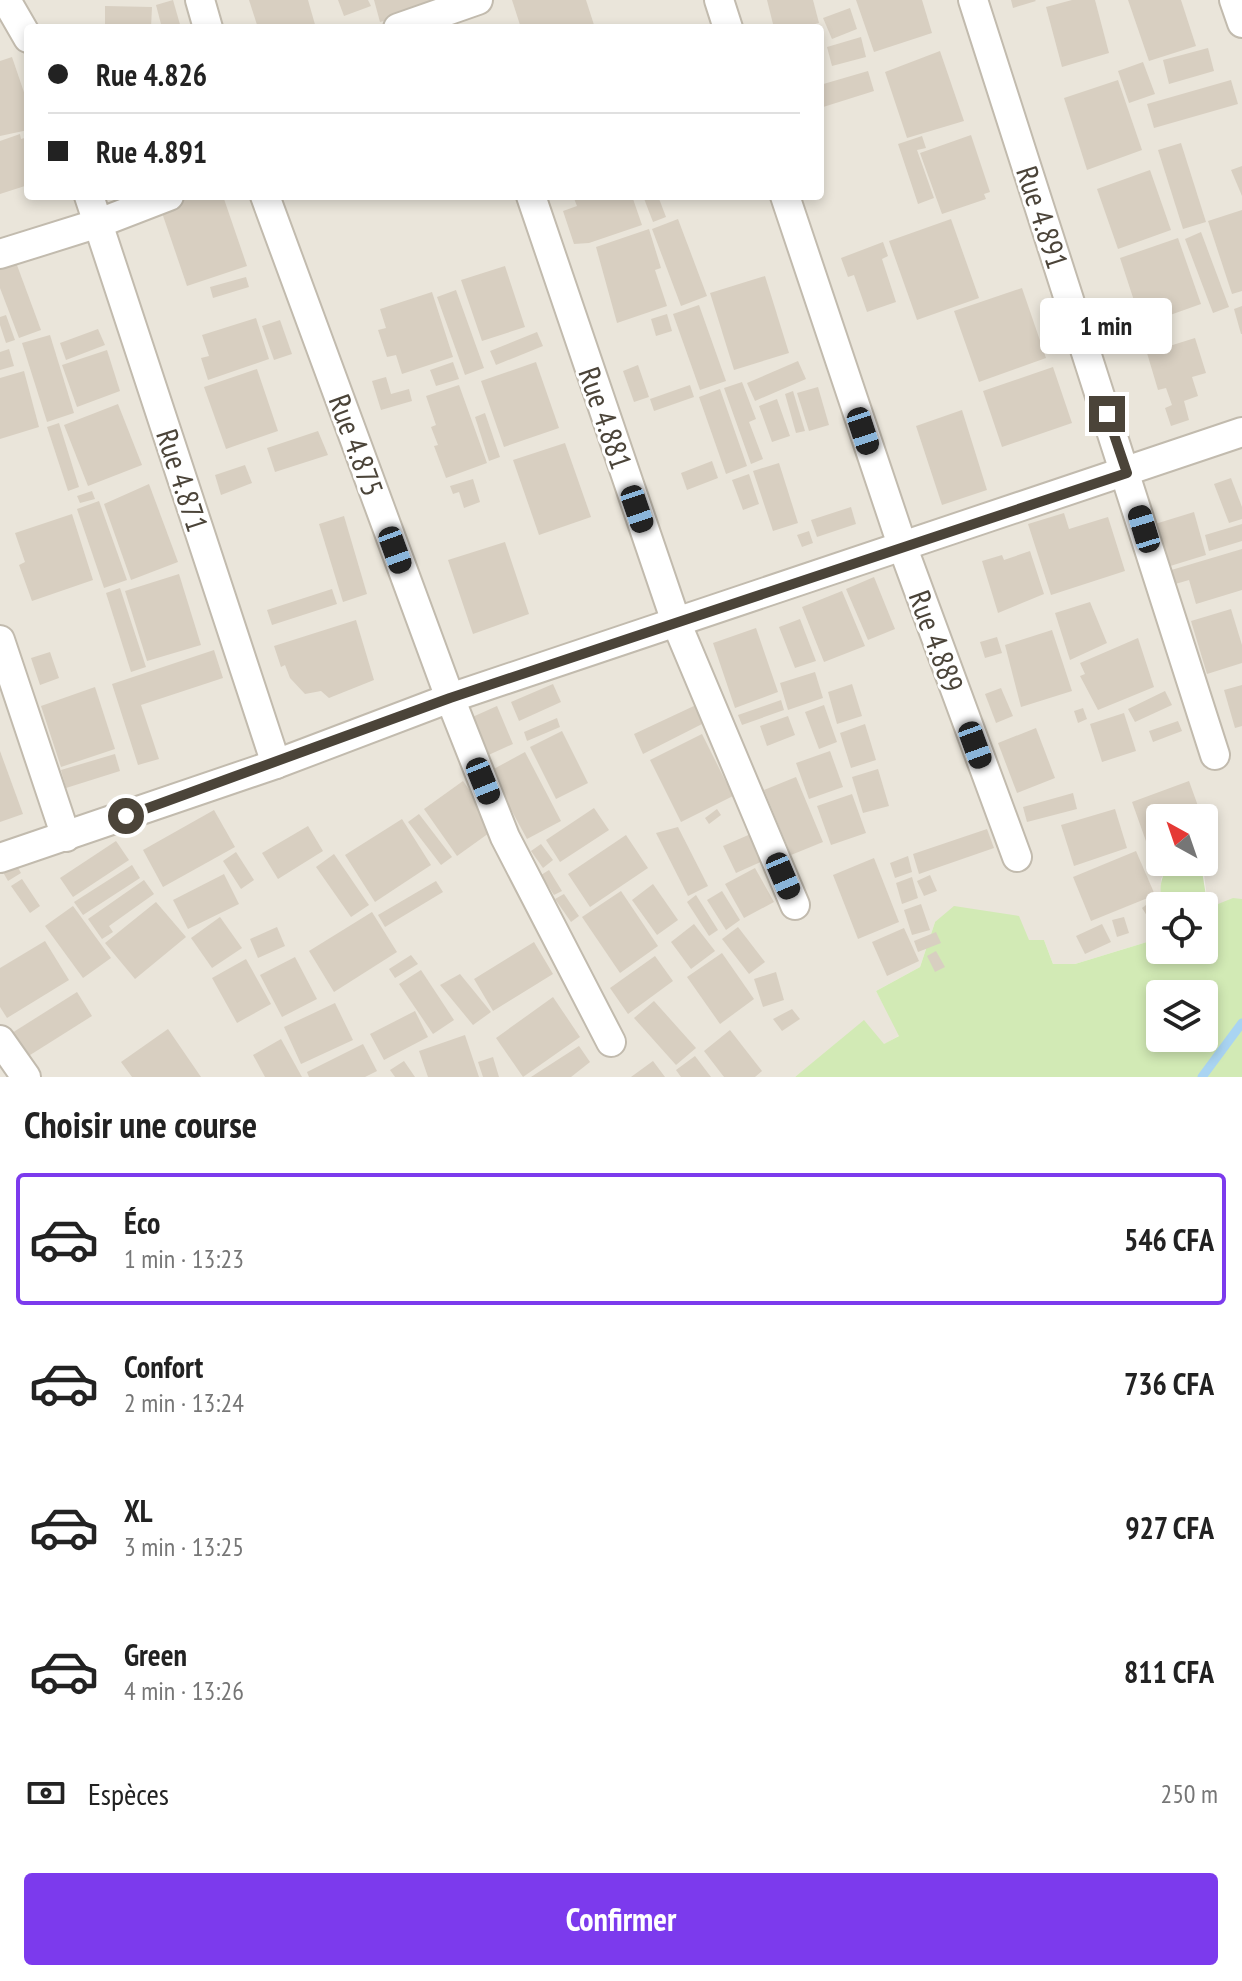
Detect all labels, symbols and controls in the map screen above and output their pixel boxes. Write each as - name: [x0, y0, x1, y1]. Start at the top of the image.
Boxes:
- text: Rue 4.826: [96, 55, 207, 94]
- text: Rue 4.891: [96, 132, 207, 171]
- street label: Rue 4.891: [1008, 161, 1078, 273]
- callout: 1 min: [1041, 298, 1173, 354]
- text: 1 min: [1080, 309, 1132, 342]
- street label: Rue 4.881: [570, 362, 642, 474]
- street label: Rue 4.875: [321, 389, 393, 501]
- route end: [1089, 396, 1125, 432]
- car: [844, 404, 882, 458]
- street label: Rue 4.871: [148, 424, 218, 536]
- car: [618, 482, 656, 536]
- car: [1126, 503, 1162, 555]
- car: [376, 523, 414, 577]
- street label: Rue 4.889: [901, 585, 973, 697]
- car: [956, 718, 994, 772]
- car: [463, 754, 503, 808]
- route start: [108, 798, 144, 834]
- north arrow: [1146, 804, 1218, 876]
- map controls: [1146, 804, 1218, 1052]
- car: [763, 849, 803, 903]
- button: locate: [1146, 892, 1218, 964]
- button: layers: [1146, 980, 1218, 1052]
- text: Choisir une course: [24, 1101, 257, 1148]
- icon: car: [28, 1203, 100, 1275]
- text: Éco: [124, 1203, 160, 1242]
- text: 546 CFA: [1124, 1220, 1214, 1259]
- text: 1 min · 13:23: [124, 1242, 244, 1275]
- icon: car: [28, 1347, 100, 1419]
- text: Confort: [124, 1347, 203, 1386]
- text: 736 CFA: [1124, 1364, 1214, 1403]
- text: 2 min · 13:24: [124, 1386, 244, 1419]
- icon: car: [28, 1491, 100, 1563]
- text: XL: [124, 1491, 153, 1530]
- text: 927 CFA: [1125, 1508, 1214, 1547]
- text: 3 min · 13:25: [124, 1530, 244, 1563]
- icon: car: [28, 1635, 100, 1707]
- text: Green: [124, 1635, 187, 1674]
- text: 811 CFA: [1124, 1652, 1214, 1691]
- text: 4 min · 13:26: [124, 1674, 244, 1707]
- icon: cash: [24, 1771, 68, 1815]
- text: Espèces: [88, 1774, 169, 1813]
- text: 250 m: [1160, 1777, 1218, 1810]
- button: Confirmer: [24, 1873, 1218, 1965]

